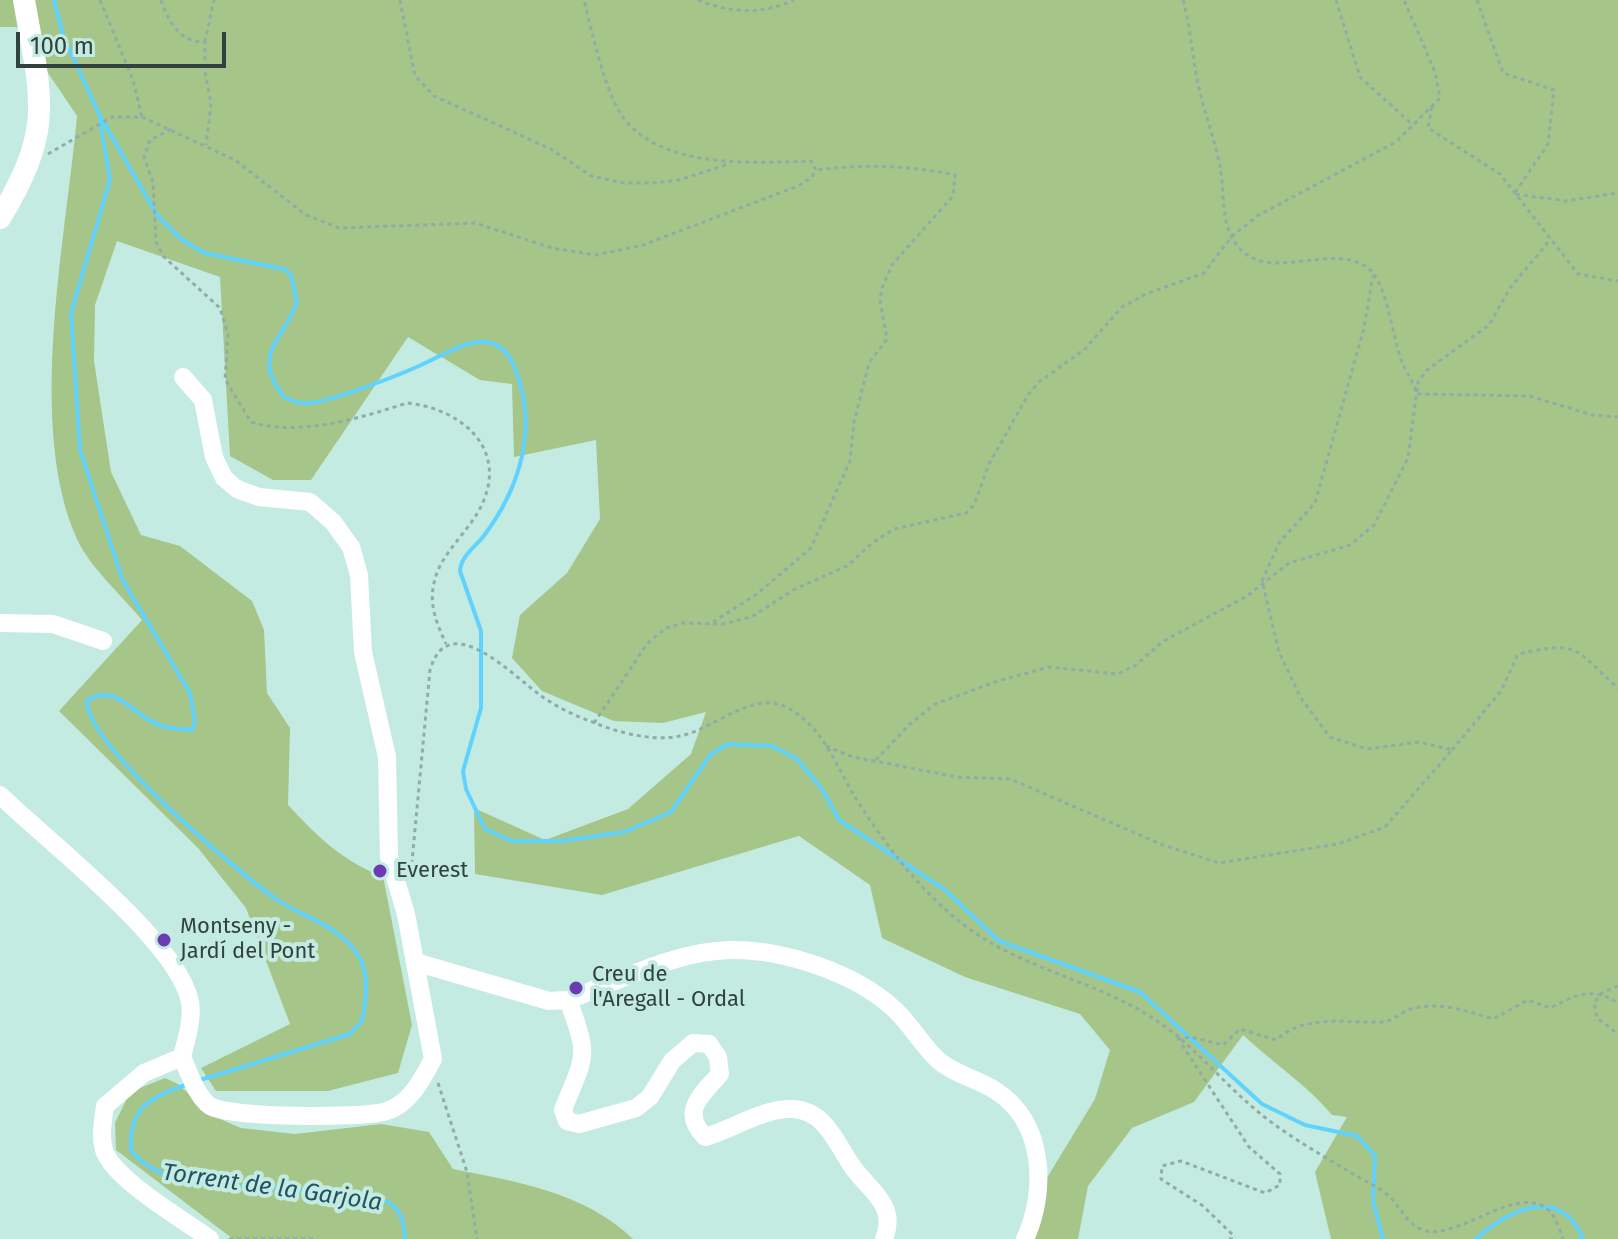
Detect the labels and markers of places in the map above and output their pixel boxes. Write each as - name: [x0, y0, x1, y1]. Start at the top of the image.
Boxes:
- place label: Everest: [396, 858, 468, 884]
- marker: Everest: [371, 862, 389, 880]
- place label: Montseny - Jardí del Pont: [180, 914, 315, 966]
- marker: Montseny - Jardí del Pont: [155, 931, 173, 949]
- place label: Creu de l'Aregall - Ordal: [592, 962, 745, 1014]
- marker: Creu de l'Aregall - Ordal: [567, 979, 585, 997]

